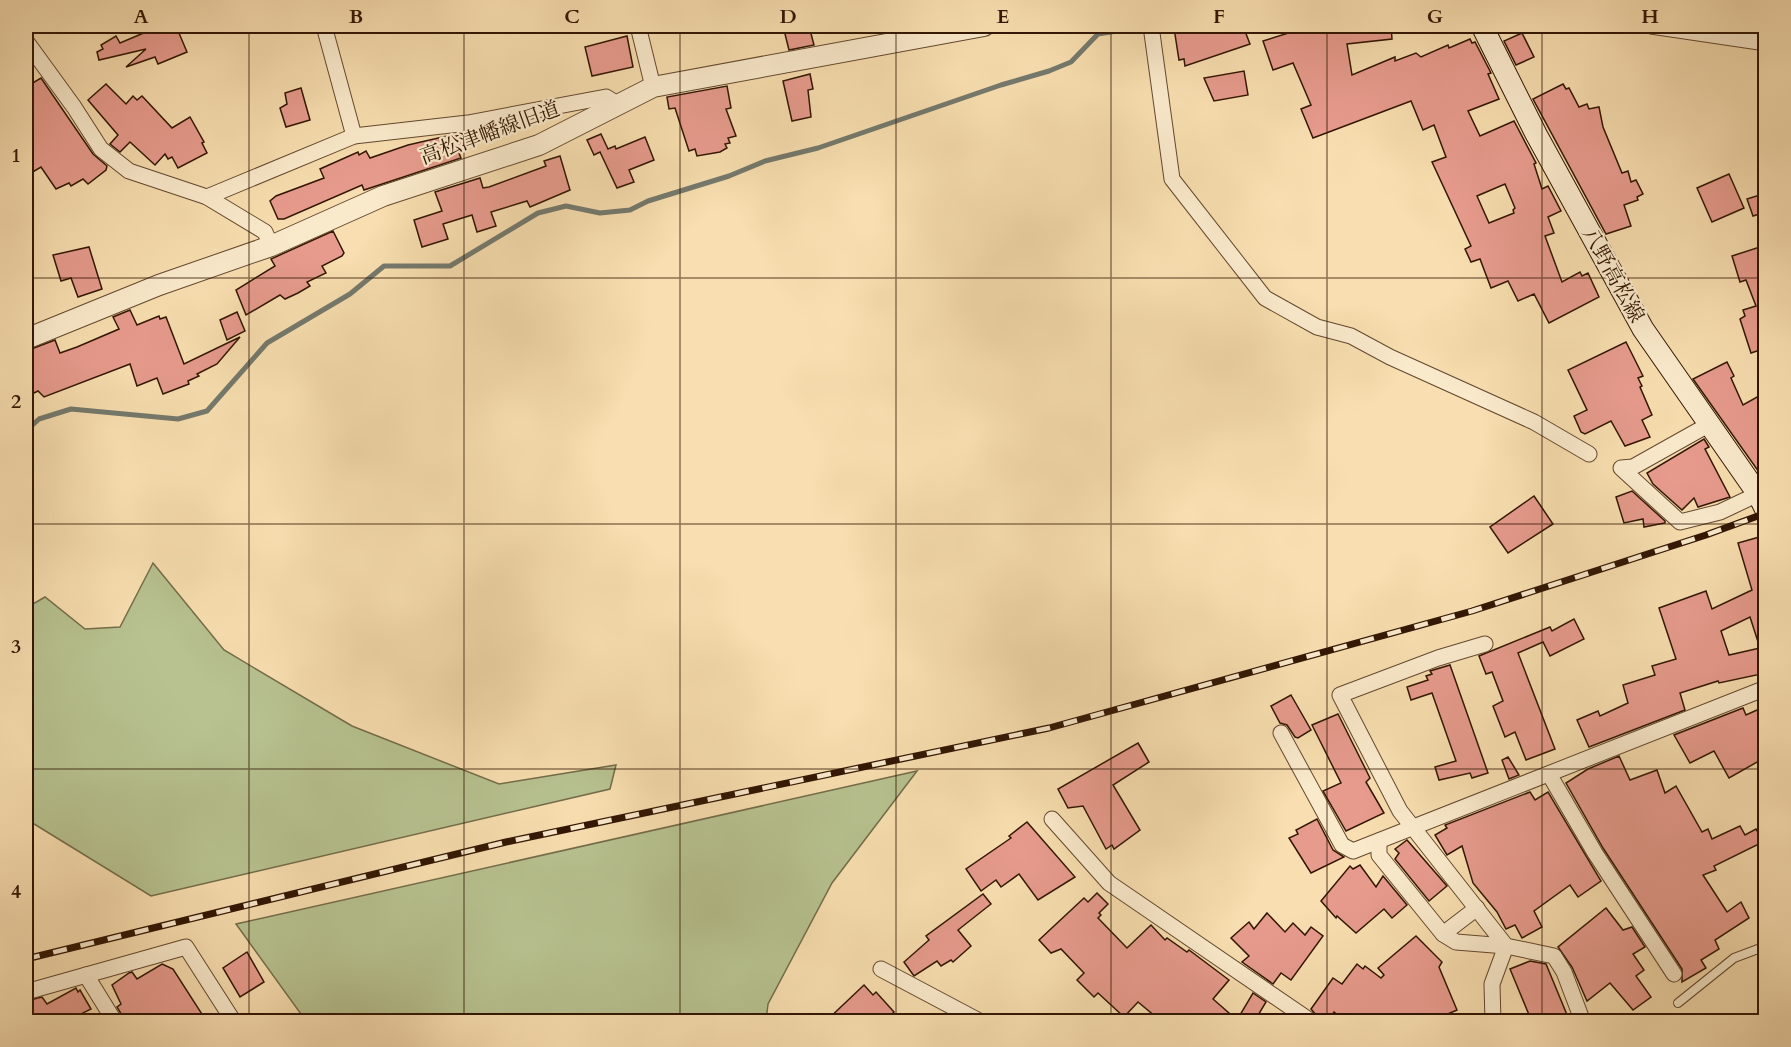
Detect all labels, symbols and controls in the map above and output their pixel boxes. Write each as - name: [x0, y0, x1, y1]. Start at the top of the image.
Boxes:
- text: A: [133, 3, 149, 30]
- text: B: [349, 3, 363, 30]
- text: C: [564, 3, 580, 30]
- text: D: [779, 3, 797, 30]
- text: E: [997, 3, 1009, 30]
- text: F: [1213, 3, 1225, 30]
- text: G: [1427, 3, 1443, 30]
- text: H: [1641, 3, 1659, 30]
- street label: 高松津幡線旧道: [416, 94, 564, 172]
- text: 1: [11, 142, 21, 169]
- street label: 八野高松線: [1575, 222, 1651, 328]
- text: 2: [11, 388, 21, 415]
- text: 3: [11, 633, 21, 660]
- text: 4: [11, 878, 21, 905]

